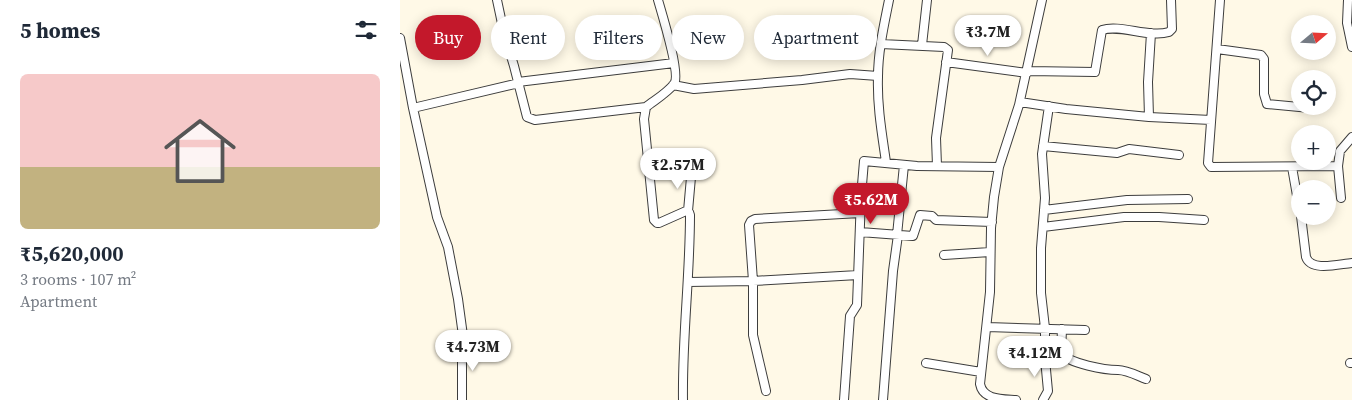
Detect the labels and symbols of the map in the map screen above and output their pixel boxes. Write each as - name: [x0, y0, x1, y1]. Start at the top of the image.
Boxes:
- pin: ₹3.7M: [953, 15, 1023, 57]
- north arrow: [1291, 15, 1336, 60]
- pin: ₹2.57M: [637, 148, 719, 190]
- pin: ₹5.62M: [830, 182, 912, 225]
- pin: ₹4.73M: [432, 330, 514, 372]
- pin: ₹4.12M: [994, 336, 1076, 378]

